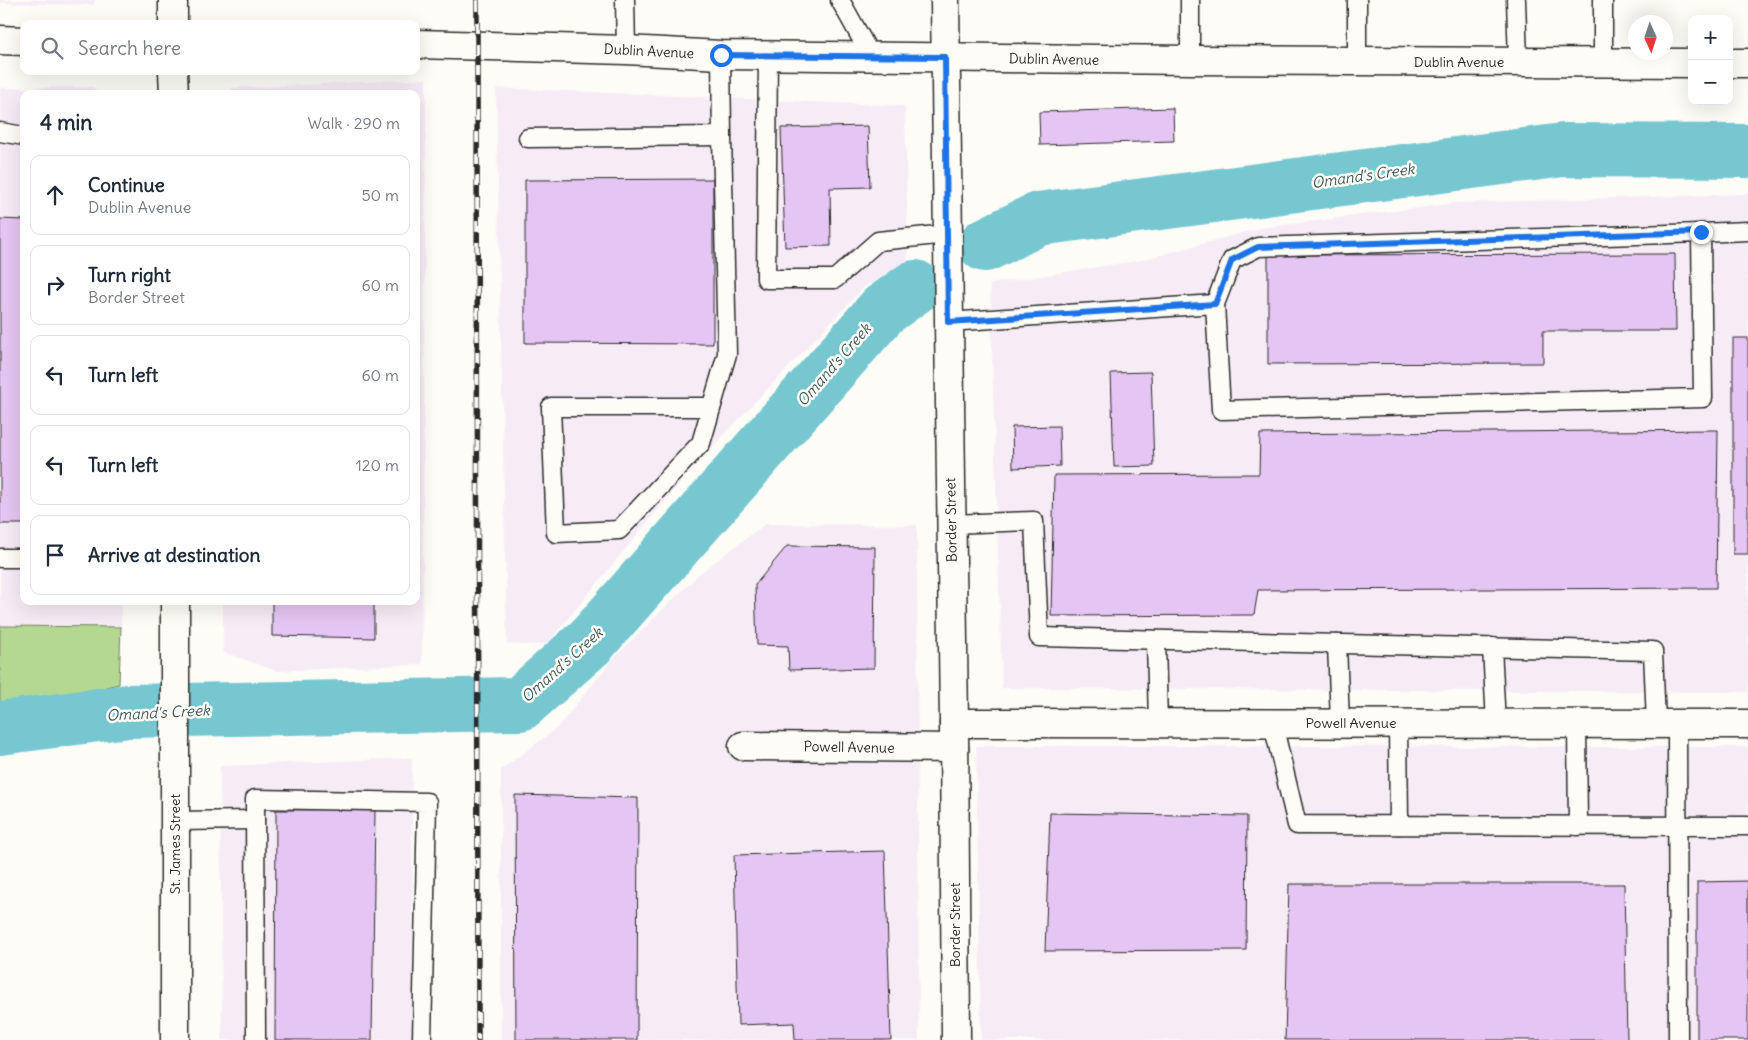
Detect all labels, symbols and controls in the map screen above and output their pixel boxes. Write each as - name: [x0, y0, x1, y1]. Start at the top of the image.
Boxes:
- north arrow: [1628, 15, 1673, 60]
- map controls: [1688, 15, 1733, 105]
- button: +: [1688, 15, 1733, 60]
- search box: [20, 20, 420, 75]
- icon: search: [38, 34, 66, 62]
- text: Search here: [78, 36, 181, 60]
- street label: Dublin Avenue: [603, 40, 695, 62]
- route start: [710, 44, 733, 67]
- street label: Dublin Avenue: [1009, 49, 1099, 69]
- street label: Dublin Avenue: [1414, 53, 1504, 71]
- button: −: [1688, 60, 1733, 105]
- text: 4 min: [40, 109, 92, 136]
- text: Walk · 290 m: [308, 113, 400, 133]
- water label: Omand's Creek: [1310, 159, 1417, 192]
- text: Continue: [88, 173, 165, 197]
- icon: ahead: [41, 181, 69, 209]
- text: 50 m: [361, 185, 399, 205]
- text: Dublin Avenue: [88, 197, 191, 217]
- route end: [1690, 221, 1713, 244]
- text: Turn right: [88, 263, 171, 287]
- icon: right: [41, 271, 69, 299]
- text: 60 m: [361, 275, 399, 295]
- text: Border Street: [88, 287, 185, 307]
- water label: Omand's Creek: [793, 318, 876, 410]
- icon: left: [41, 361, 69, 389]
- text: Turn left: [88, 363, 158, 387]
- text: 60 m: [361, 365, 399, 385]
- icon: left: [41, 451, 69, 479]
- text: Turn left: [88, 453, 158, 477]
- text: 120 m: [356, 455, 399, 475]
- street label: Border Street: [941, 477, 961, 563]
- icon: arrive: [41, 541, 69, 569]
- text: Arrive at destination: [88, 543, 261, 567]
- water label: Omand's Creek: [517, 622, 607, 706]
- water label: Omand's Creek: [106, 700, 211, 725]
- street label: Powell Avenue: [1305, 714, 1397, 732]
- street label: Powell Avenue: [803, 737, 895, 757]
- street label: St. James Street: [166, 793, 184, 894]
- street label: Border Street: [946, 882, 964, 967]

